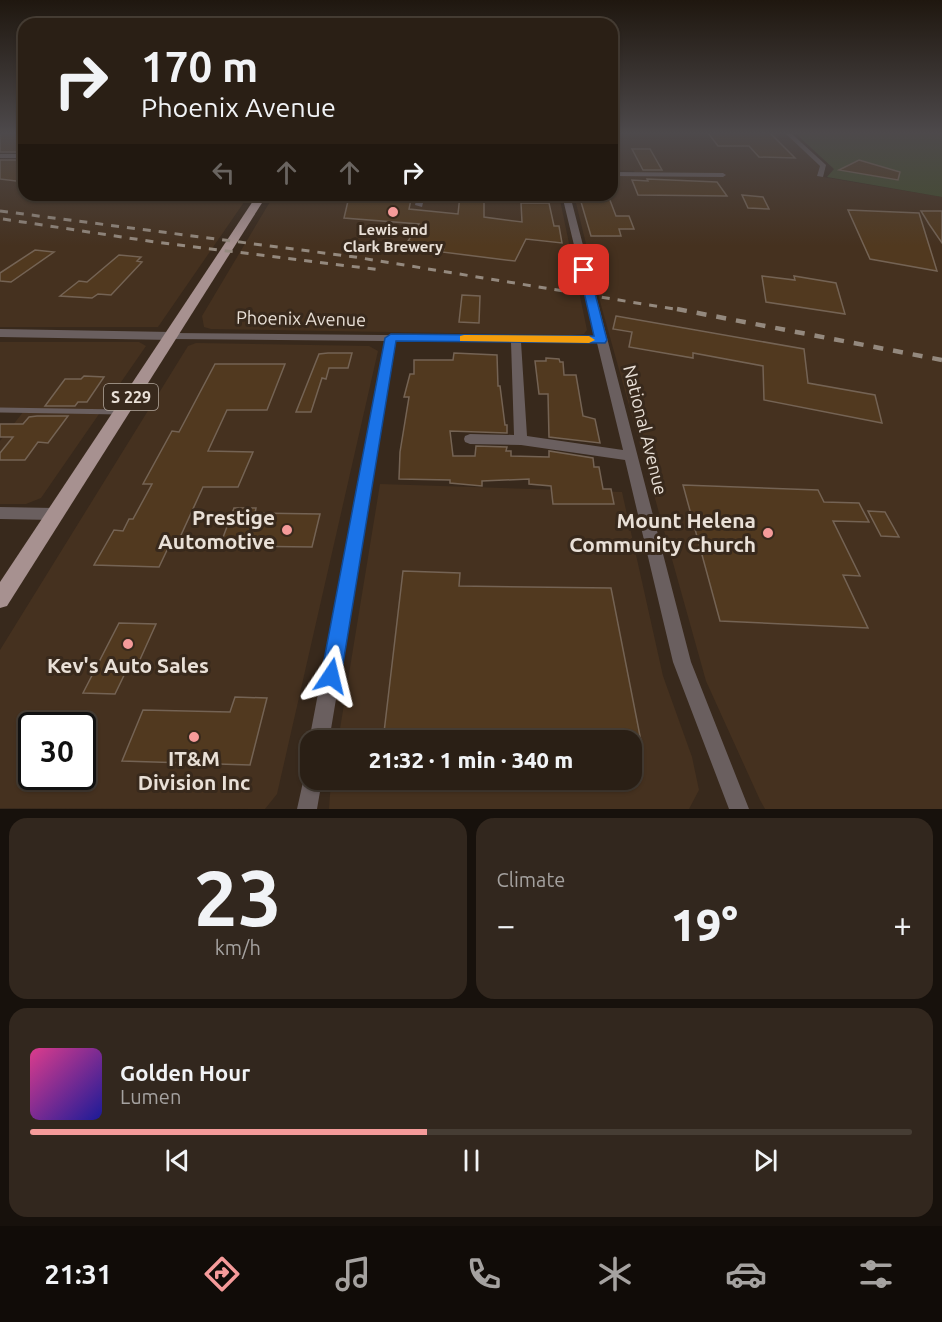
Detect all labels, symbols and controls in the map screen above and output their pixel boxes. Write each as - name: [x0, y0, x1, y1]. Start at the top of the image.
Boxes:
- icon: right: [42, 42, 120, 120]
- text: 170 m: [141, 43, 258, 90]
- text: Phoenix Avenue: [141, 92, 336, 122]
- icon: left: [207, 156, 240, 189]
- icon: ahead: [270, 156, 303, 189]
- icon: ahead: [333, 156, 366, 189]
- icon: right: [396, 156, 429, 189]
- marker: Lewis and Clark Brewery: [386, 205, 400, 219]
- place label: Lewis and Clark Brewery: [343, 221, 443, 255]
- pin: [558, 244, 609, 295]
- icon: arrive: [567, 253, 600, 286]
- street label: Phoenix Avenue: [236, 307, 366, 329]
- street label: National Avenue: [620, 363, 672, 497]
- road number: S 229: [104, 384, 158, 410]
- place label: Prestige Automotive: [158, 505, 275, 553]
- place label: Mount Helena Community Church: [569, 508, 756, 556]
- marker: Prestige Automotive: [280, 523, 294, 537]
- marker: Mount Helena Community Church: [761, 526, 775, 540]
- marker: Kev's Auto Sales: [121, 637, 135, 651]
- position arrow: [299, 644, 363, 708]
- place label: Kev's Auto Sales: [47, 653, 209, 677]
- speed limit sign: 30: [18, 712, 96, 790]
- marker: IT&M Division Inc: [187, 730, 201, 744]
- place label: IT&M Division Inc: [138, 746, 250, 794]
- text: 21:32 · 1 min · 340 m: [369, 747, 573, 772]
- text: 23: [194, 853, 282, 941]
- text: Climate: [497, 868, 565, 891]
- text: 19°: [671, 899, 738, 950]
- text: −: [497, 906, 515, 943]
- text: +: [893, 906, 912, 943]
- text: km/h: [215, 936, 261, 959]
- text: Golden Hour: [120, 1060, 250, 1085]
- text: Lumen: [120, 1085, 181, 1108]
- icon: previous: [161, 1144, 194, 1177]
- icon: pause: [455, 1144, 488, 1177]
- icon: next: [749, 1144, 782, 1177]
- icon: directions: [201, 1253, 243, 1295]
- icon: music: [332, 1253, 374, 1295]
- icon: phone: [463, 1253, 505, 1295]
- icon: climate: [594, 1253, 636, 1295]
- icon: car: [725, 1253, 767, 1295]
- icon: filters: [855, 1253, 897, 1295]
- text: 21:31: [44, 1259, 112, 1289]

